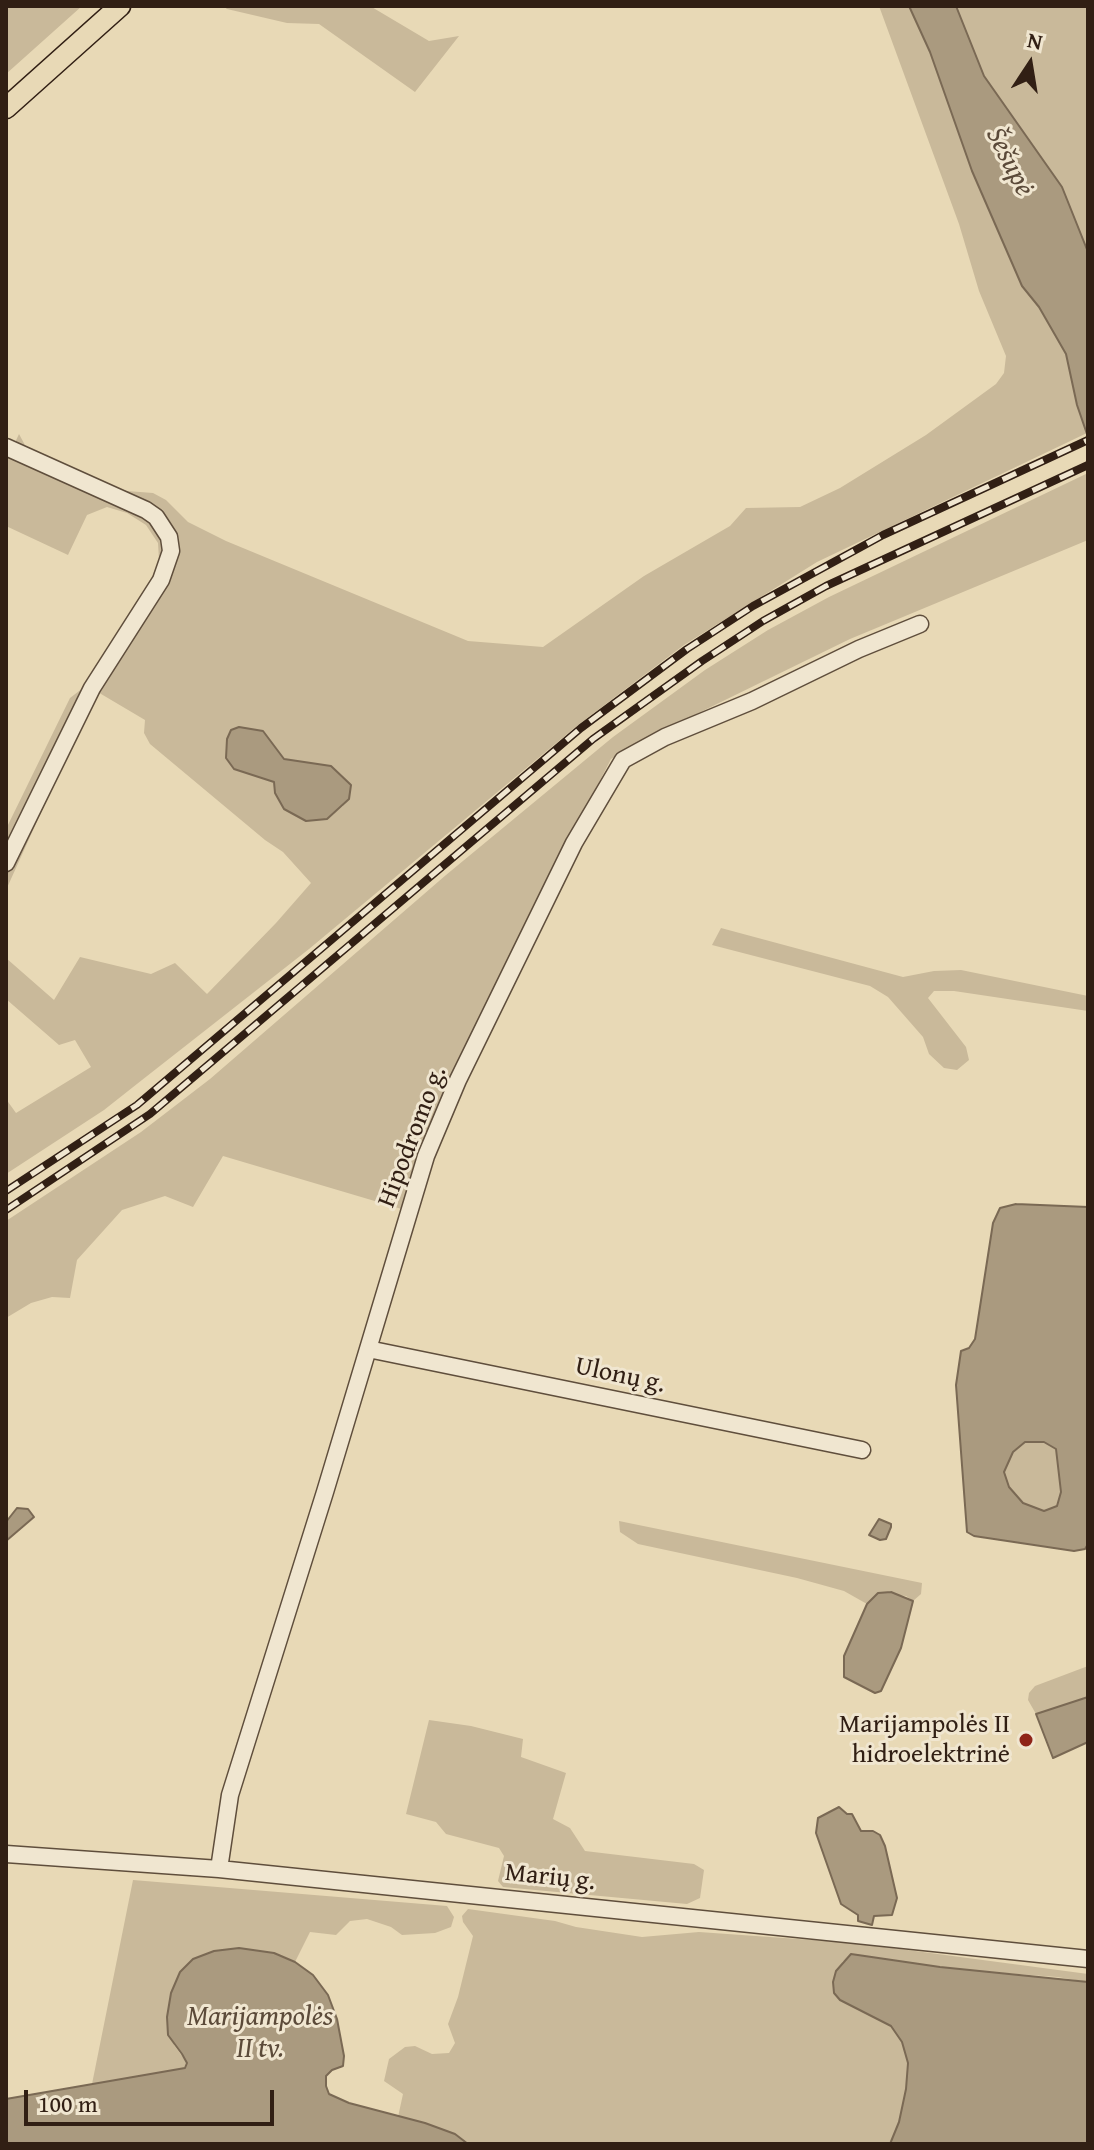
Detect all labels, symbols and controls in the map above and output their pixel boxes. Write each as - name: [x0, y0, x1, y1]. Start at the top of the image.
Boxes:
- text: N: [1024, 23, 1046, 58]
- north arrow: [990, 24, 1070, 104]
- water label: Šešupė: [977, 122, 1041, 202]
- street label: Hipodromo g.: [372, 1062, 454, 1212]
- street label: Ulonų g.: [572, 1351, 668, 1401]
- place label: Marijampolės II hidroelektrinė: [839, 1709, 1010, 1770]
- marker: Marijampolės II hidroelektrinė: [1017, 1731, 1035, 1749]
- street label: Marių g.: [503, 1858, 597, 1898]
- water label: Marijampolės II tv.: [187, 2001, 333, 2067]
- scale bar: [28, 2074, 278, 2124]
- text: 100 m: [38, 2086, 98, 2121]

